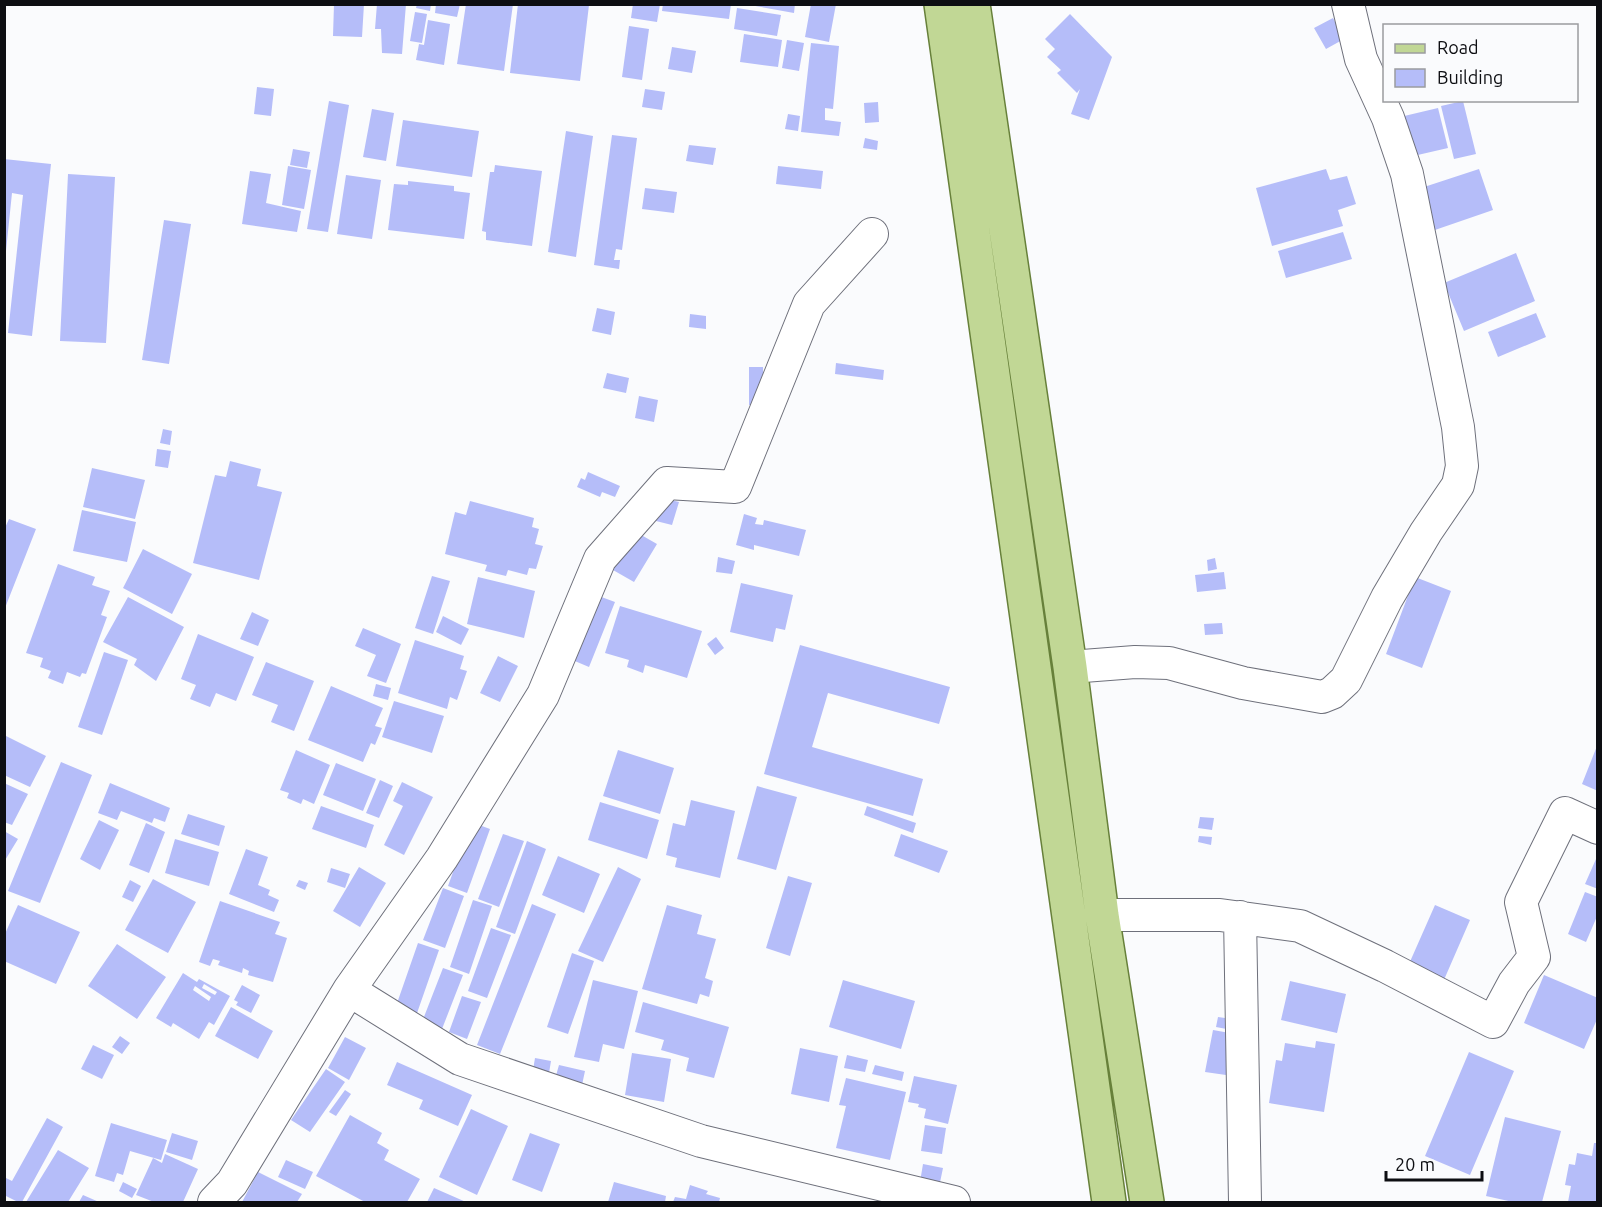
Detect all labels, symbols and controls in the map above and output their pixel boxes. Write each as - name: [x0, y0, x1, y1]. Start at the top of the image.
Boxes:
- legend: [1383, 24, 1578, 102]
- text: Road: [1437, 37, 1479, 57]
- text: Building: [1437, 67, 1503, 87]
- scale bar: [1386, 1144, 1482, 1182]
- text: 20 m: [1395, 1154, 1435, 1174]

